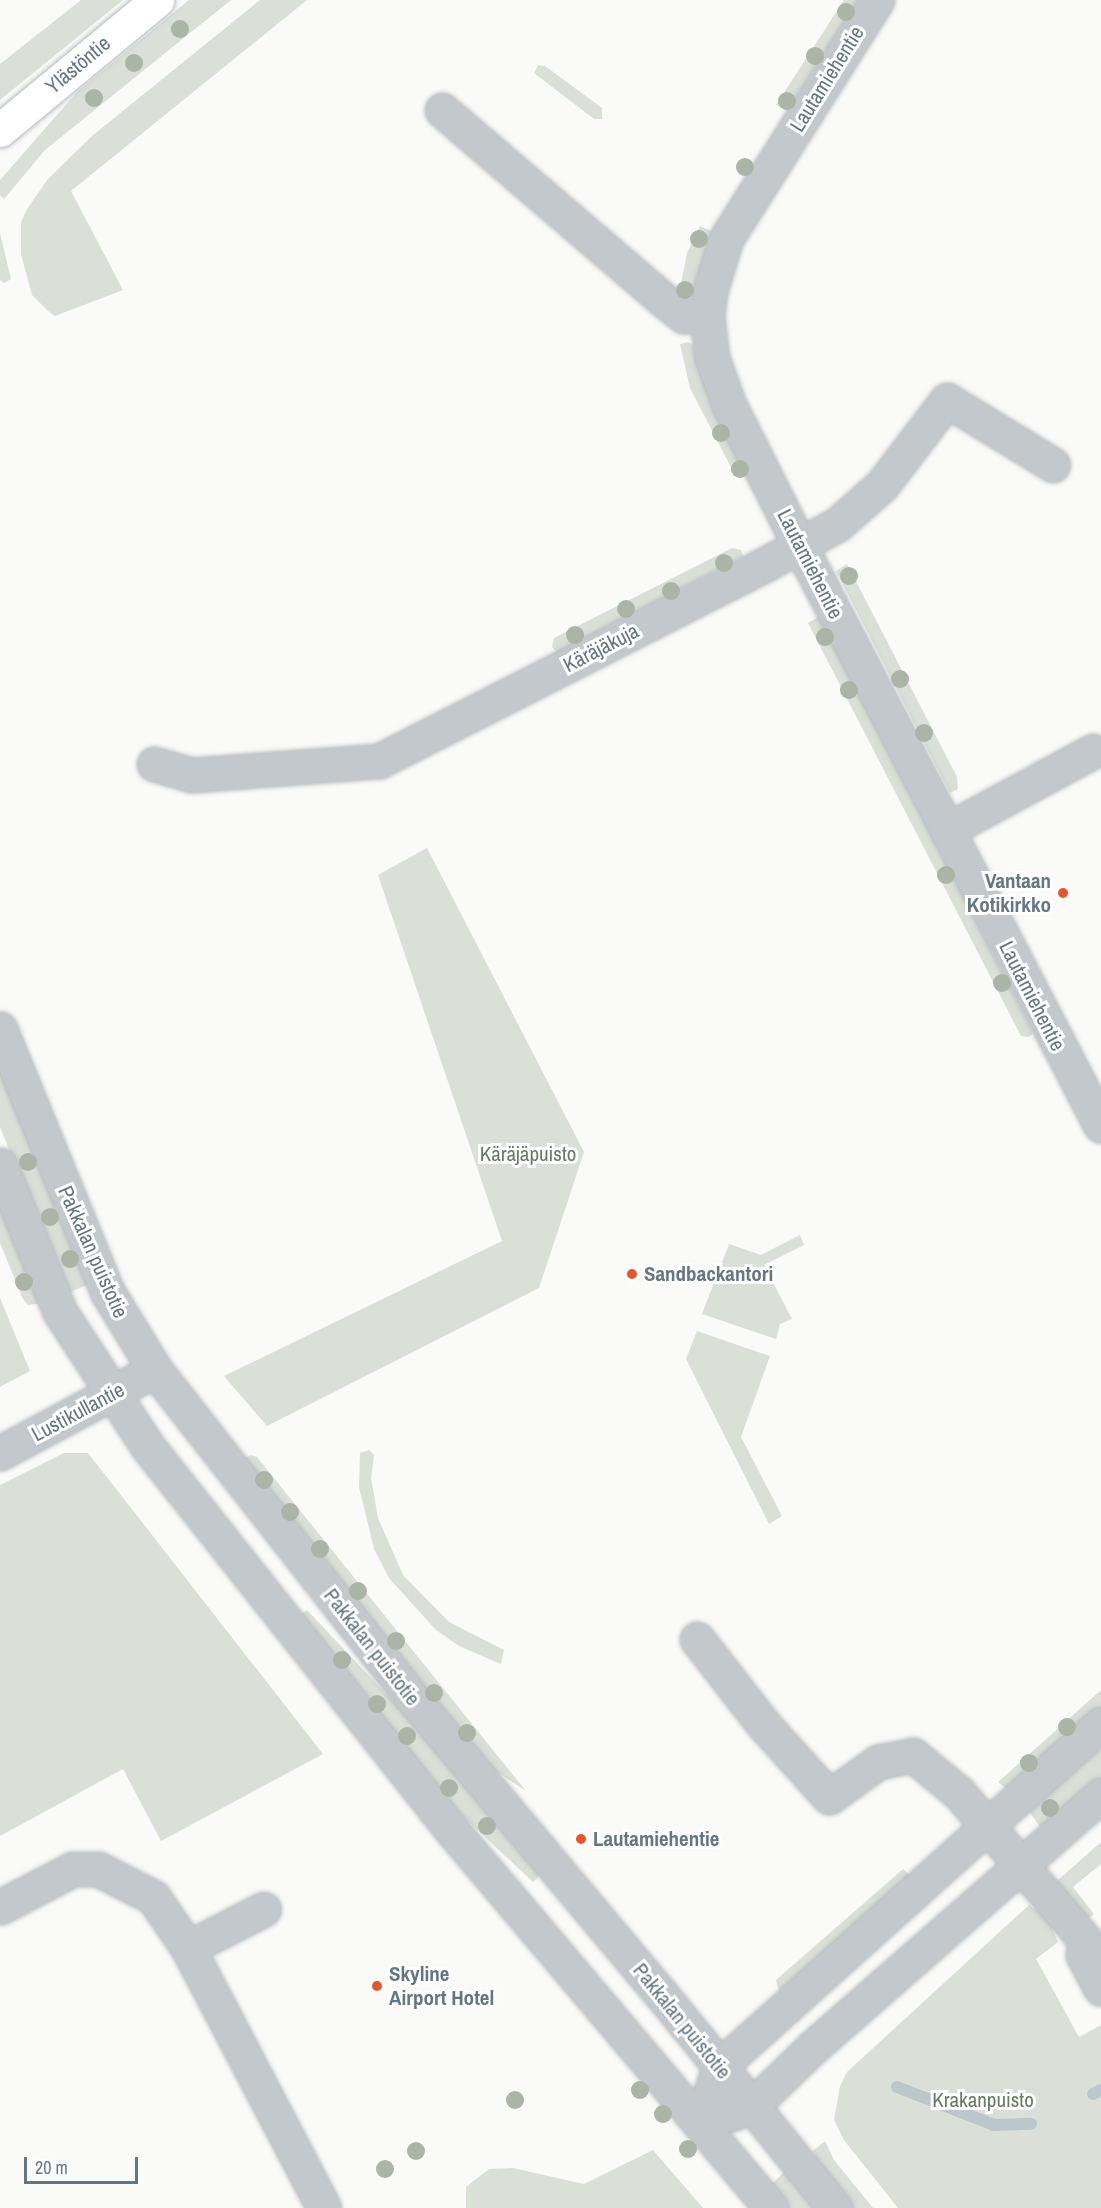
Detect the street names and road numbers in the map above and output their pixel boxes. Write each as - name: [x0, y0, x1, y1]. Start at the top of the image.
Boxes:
- street label: Lautamiehentie: [785, 22, 869, 136]
- street label: Ylästöntie: [41, 31, 115, 99]
- street label: Lautamiehentie: [772, 505, 848, 623]
- street label: Käräjäkuja: [559, 618, 643, 678]
- street label: Lautamiehentie: [994, 937, 1070, 1055]
- street label: Pakkalan puistotie: [53, 1182, 133, 1322]
- street label: Lustikullantie: [27, 1377, 129, 1447]
- street label: Pakkalan puistotie: [318, 1583, 426, 1711]
- street label: Pakkalan puistotie: [628, 1958, 736, 2084]

